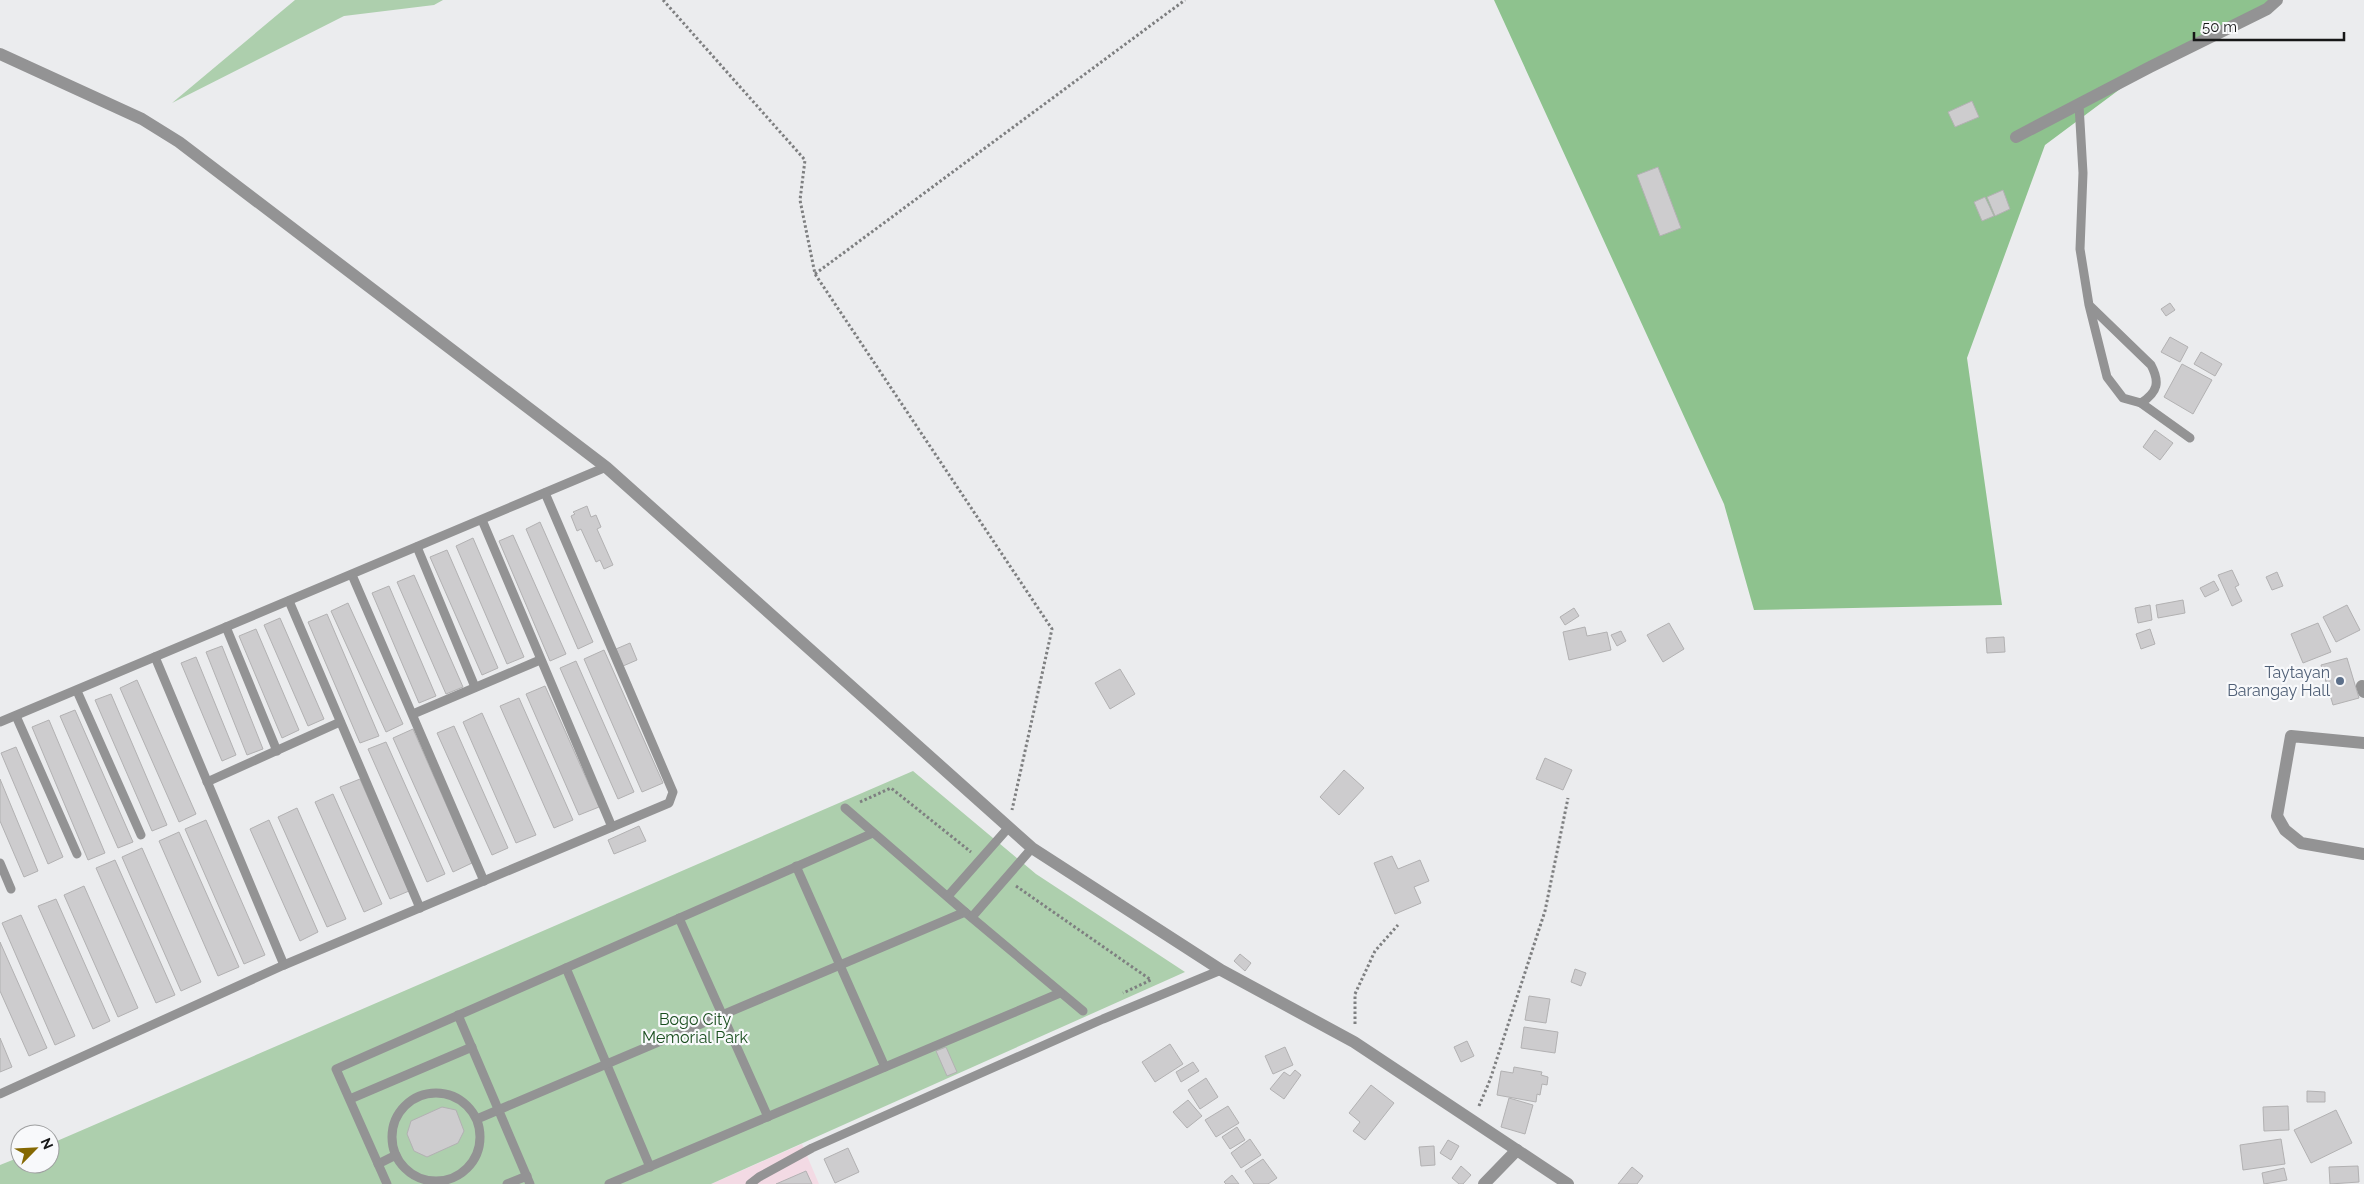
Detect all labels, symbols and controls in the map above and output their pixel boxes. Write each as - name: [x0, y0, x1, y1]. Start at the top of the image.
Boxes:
- scale bar: [2194, 10, 2344, 42]
- text: 50 m: [2202, 18, 2237, 36]
- place label: Taytayan Barangay Hall: [2227, 663, 2331, 700]
- marker: Taytayan Barangay Hall: [2334, 675, 2346, 687]
- park label: Bogo City Memorial Park: [642, 1010, 748, 1047]
- north arrow: [10, 1124, 60, 1174]
- text: N: [37, 1136, 56, 1152]

